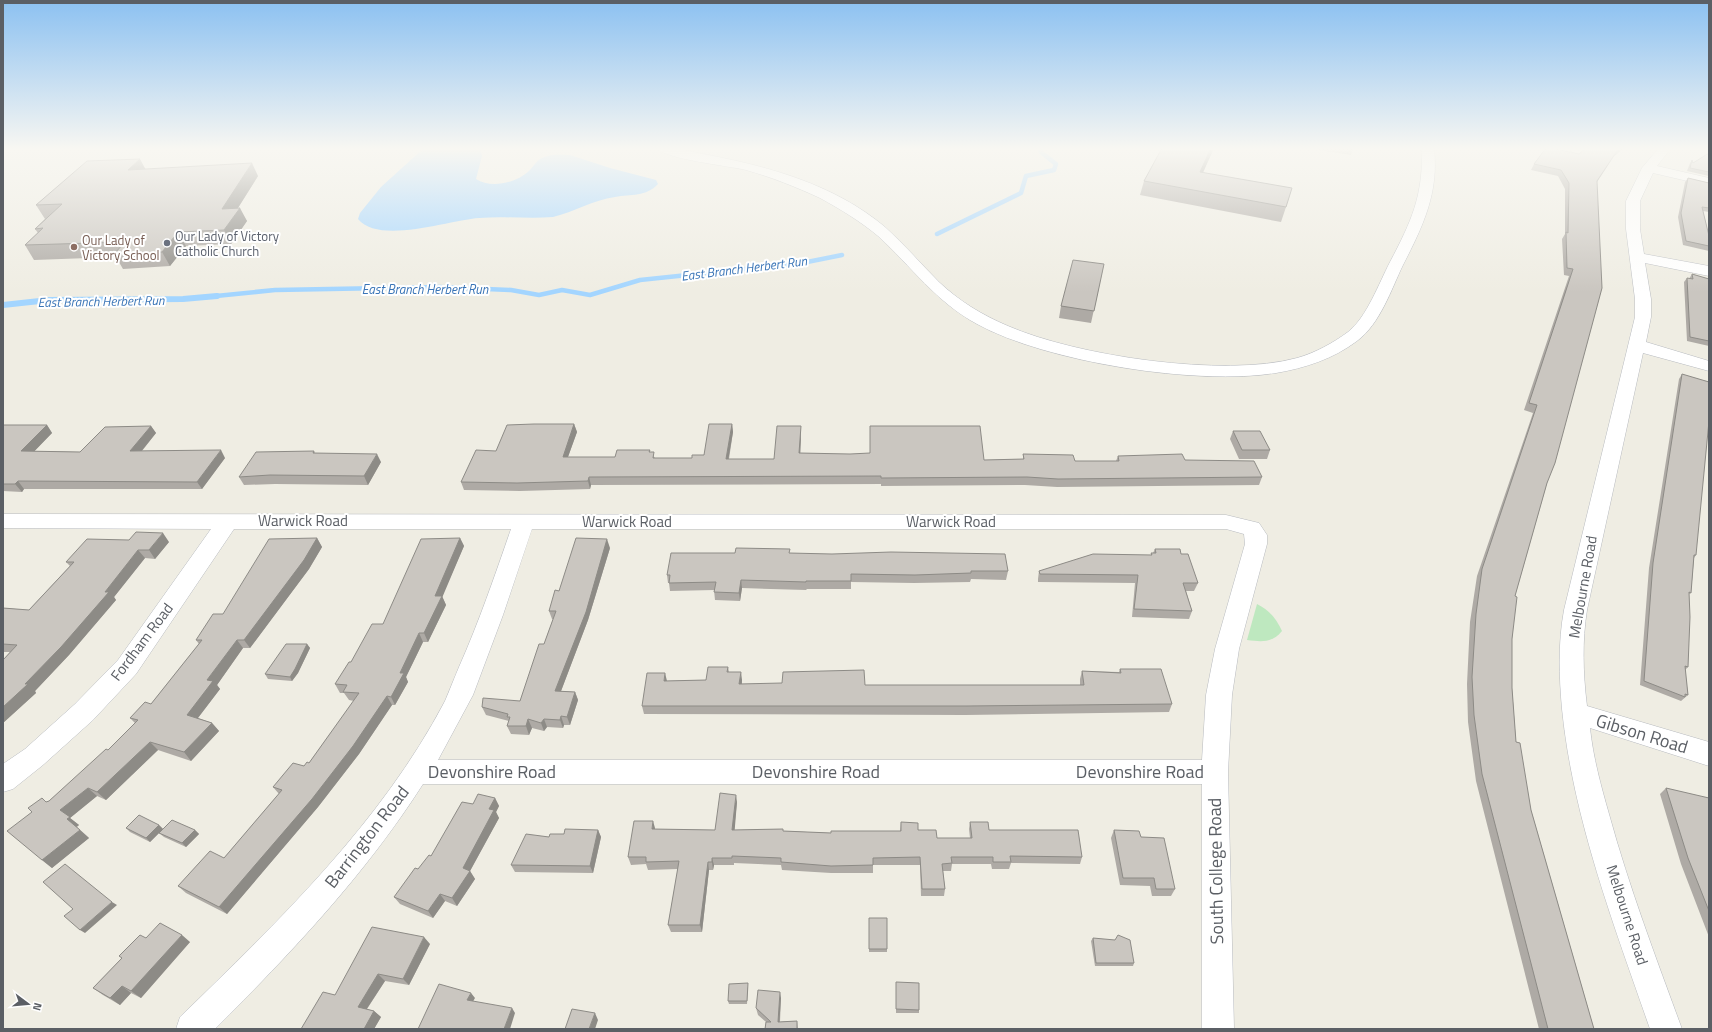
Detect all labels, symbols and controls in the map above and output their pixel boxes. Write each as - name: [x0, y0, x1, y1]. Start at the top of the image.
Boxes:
- place label: Our Lady of Victory Catholic Church: [175, 226, 279, 261]
- place label: Our Lady of Victory School: [82, 230, 160, 265]
- marker: Our Lady of Victory Catholic Church: [162, 238, 172, 248]
- marker: Our Lady of Victory School: [69, 242, 79, 252]
- water label: East Branch Herbert Run: [680, 250, 809, 286]
- water label: East Branch Herbert Run: [362, 279, 489, 299]
- water label: East Branch Herbert Run: [38, 290, 165, 312]
- street label: Warwick Road: [258, 509, 348, 532]
- street label: Warwick Road: [582, 510, 672, 533]
- street label: Warwick Road: [906, 510, 996, 533]
- street label: Melbourne Road: [1562, 534, 1603, 640]
- street label: Fordham Road: [105, 598, 179, 686]
- street label: Gibson Road: [1593, 707, 1692, 760]
- street label: Devonshire Road: [428, 758, 556, 785]
- street label: Devonshire Road: [752, 758, 880, 785]
- street label: Devonshire Road: [1076, 758, 1204, 785]
- street label: Barrington Road: [318, 780, 415, 894]
- street label: South College Road: [1201, 798, 1230, 945]
- street label: Melbourne Road: [1600, 862, 1654, 968]
- north arrow: [8, 984, 48, 1024]
- text: N: [29, 1001, 46, 1013]

